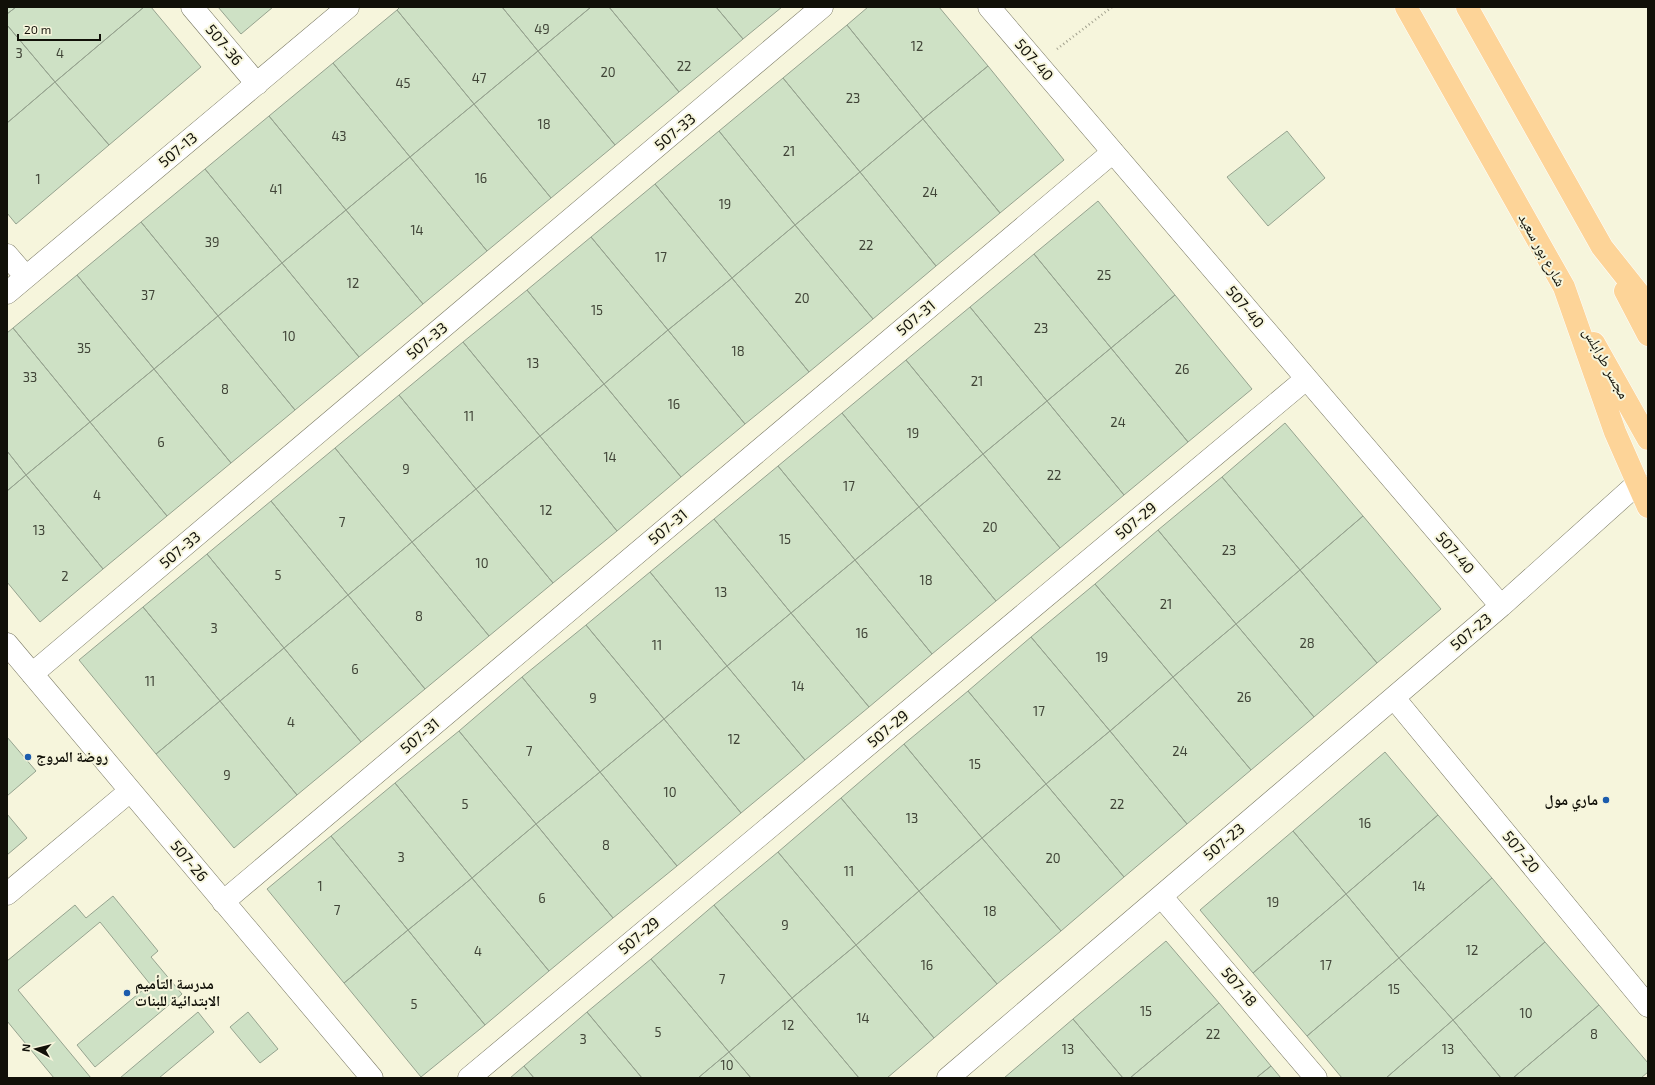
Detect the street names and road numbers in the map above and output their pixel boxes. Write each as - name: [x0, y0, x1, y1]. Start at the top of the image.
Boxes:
- street label: 507-36: [202, 20, 247, 69]
- street label: 507-40: [1012, 35, 1058, 84]
- street label: 507-33: [650, 109, 698, 154]
- street label: 507-13: [154, 128, 200, 171]
- street label: شارع بور سعيد: [1514, 210, 1570, 290]
- street label: 507-40: [1223, 282, 1269, 331]
- street label: 507-31: [892, 296, 939, 339]
- street label: 507-33: [402, 318, 450, 363]
- street label: مجسر طرابلس: [1578, 324, 1634, 402]
- street label: 507-29: [1111, 498, 1160, 543]
- street label: 507-31: [644, 505, 691, 548]
- street label: 507-33: [155, 527, 203, 572]
- street label: 507-40: [1433, 528, 1479, 577]
- street label: 507-23: [1446, 609, 1495, 654]
- street label: 507-29: [863, 706, 912, 751]
- street label: 507-31: [396, 714, 443, 757]
- street label: 507-23: [1199, 819, 1248, 864]
- street label: 507-20: [1499, 827, 1544, 876]
- street label: 507-26: [167, 836, 212, 885]
- street label: 507-29: [614, 913, 663, 958]
- street label: 507-18: [1218, 963, 1261, 1010]

